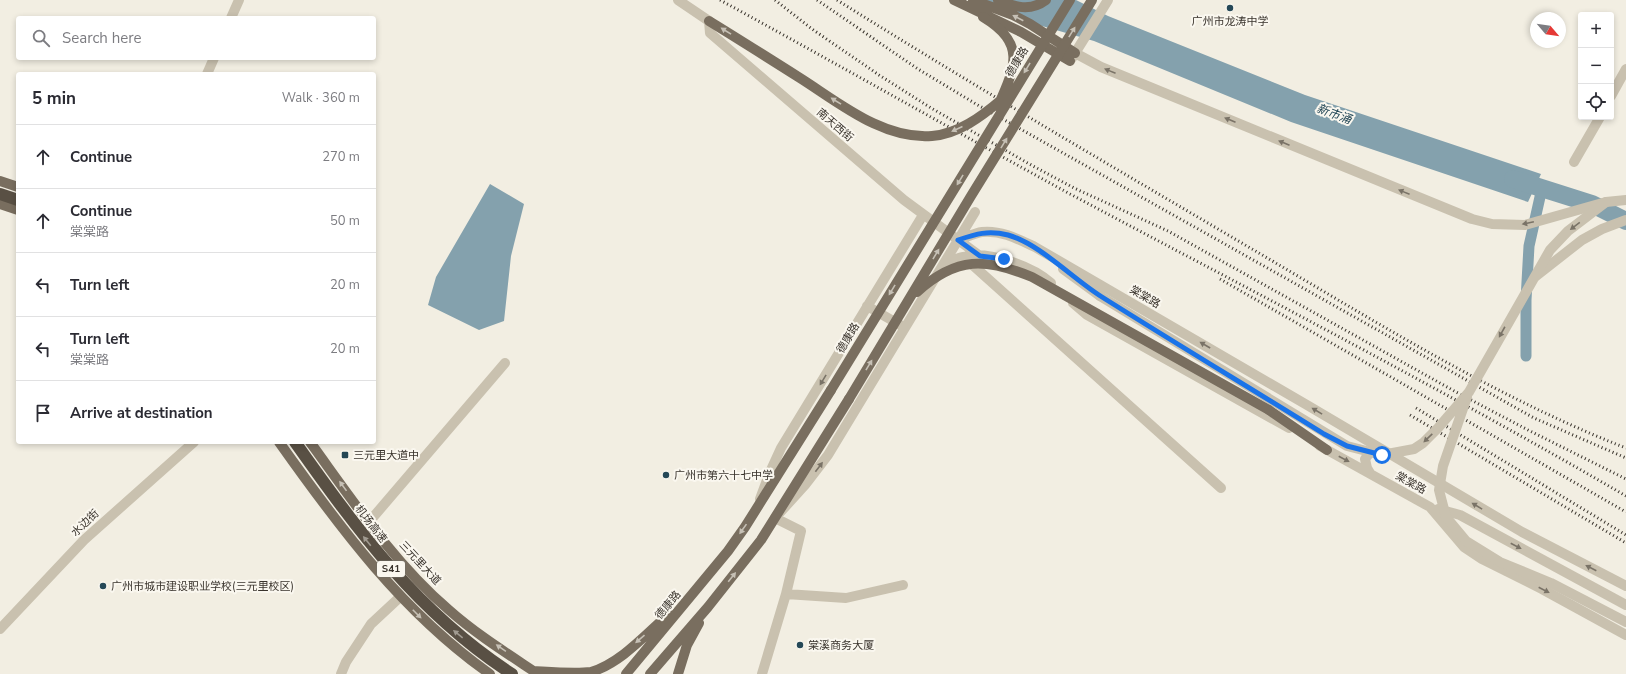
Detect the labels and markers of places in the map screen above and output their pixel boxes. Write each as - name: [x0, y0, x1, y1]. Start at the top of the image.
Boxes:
- marker: 广州市龙涛中学: [1225, 3, 1235, 13]
- place label: 广州市龙涛中学: [1192, 14, 1269, 29]
- place label: 三元里大道中: [353, 448, 419, 463]
- marker: 三元里大道中: [340, 450, 350, 460]
- place label: 广州市第六十七中学: [674, 468, 773, 483]
- marker: 广州市第六十七中学: [661, 470, 671, 480]
- place label: 广州市城市建设职业学校(三元里校区): [111, 579, 294, 594]
- marker: 广州市城市建设职业学校(三元里校区): [98, 581, 108, 591]
- place label: 棠溪商务大厦: [808, 638, 874, 653]
- marker: 棠溪商务大厦: [795, 640, 805, 650]

